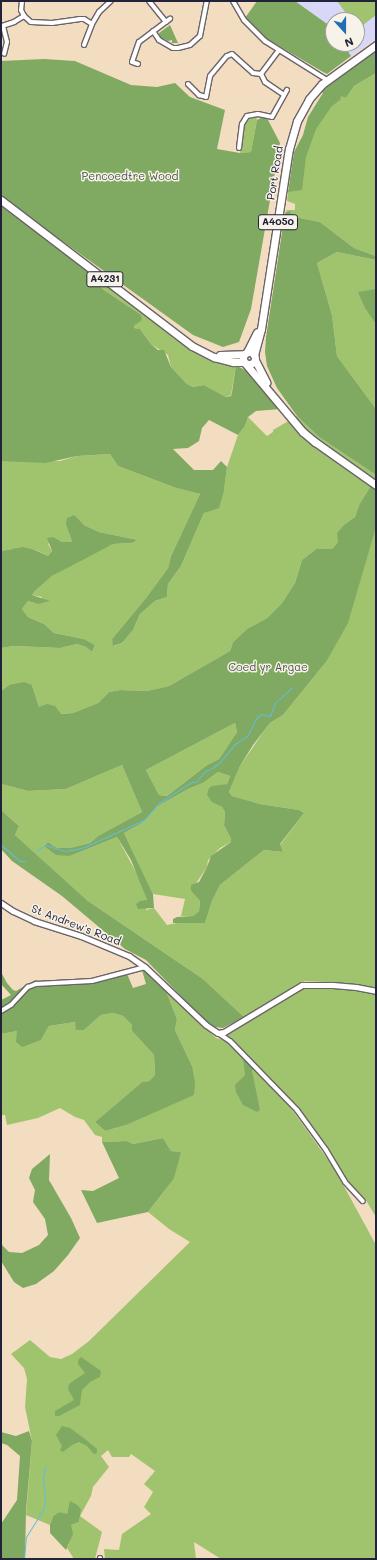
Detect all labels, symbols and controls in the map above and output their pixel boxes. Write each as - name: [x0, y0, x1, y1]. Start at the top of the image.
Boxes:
- north arrow: [325, 12, 365, 52]
- text: N: [343, 34, 356, 51]
- street label: Port Road: [264, 145, 286, 201]
- park label: Pencoedtre Wood: [82, 169, 178, 183]
- road number: A4050: [257, 214, 299, 230]
- road number: A4231: [86, 271, 124, 287]
- park label: Coed yr Argae: [228, 660, 308, 674]
- street label: St Andrew's Road: [29, 902, 123, 948]

